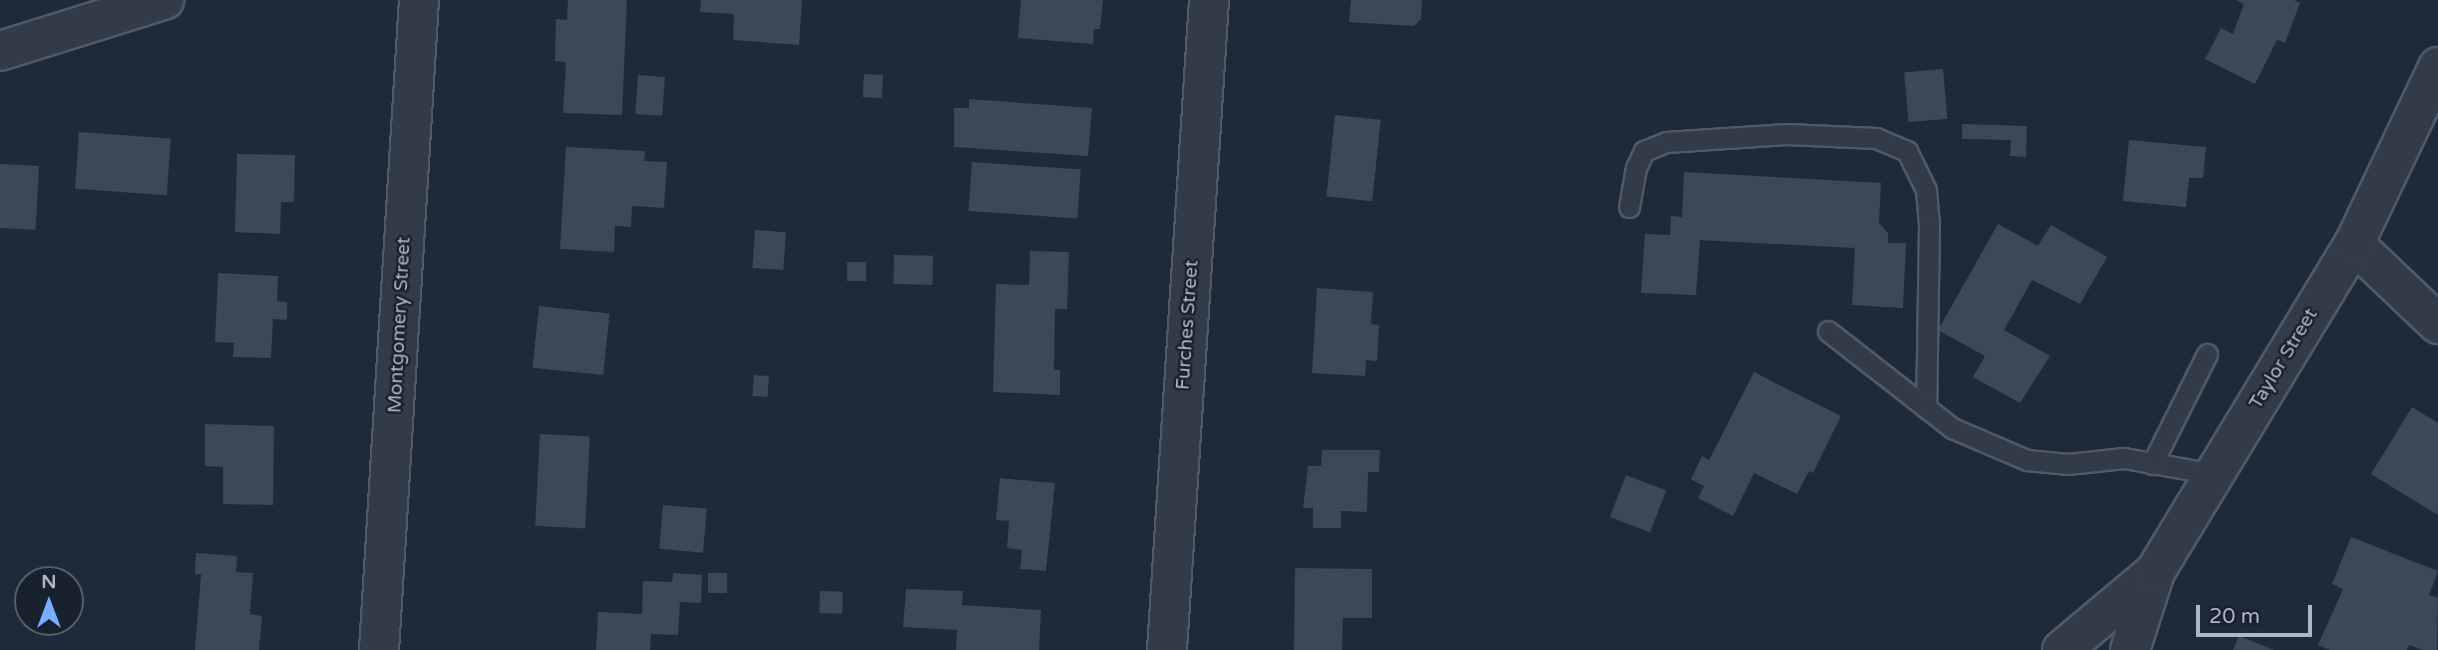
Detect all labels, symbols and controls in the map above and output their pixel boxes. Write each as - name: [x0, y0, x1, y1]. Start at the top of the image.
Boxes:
- street label: Montgomery Street: [384, 236, 416, 414]
- street label: Furches Street: [1172, 259, 1204, 391]
- street label: Taylor Street: [2245, 304, 2323, 414]
- north arrow: [14, 566, 84, 636]
- text: N: [41, 571, 57, 593]
- scale bar: [2200, 590, 2316, 634]
- text: 20 m: [2209, 604, 2260, 629]

